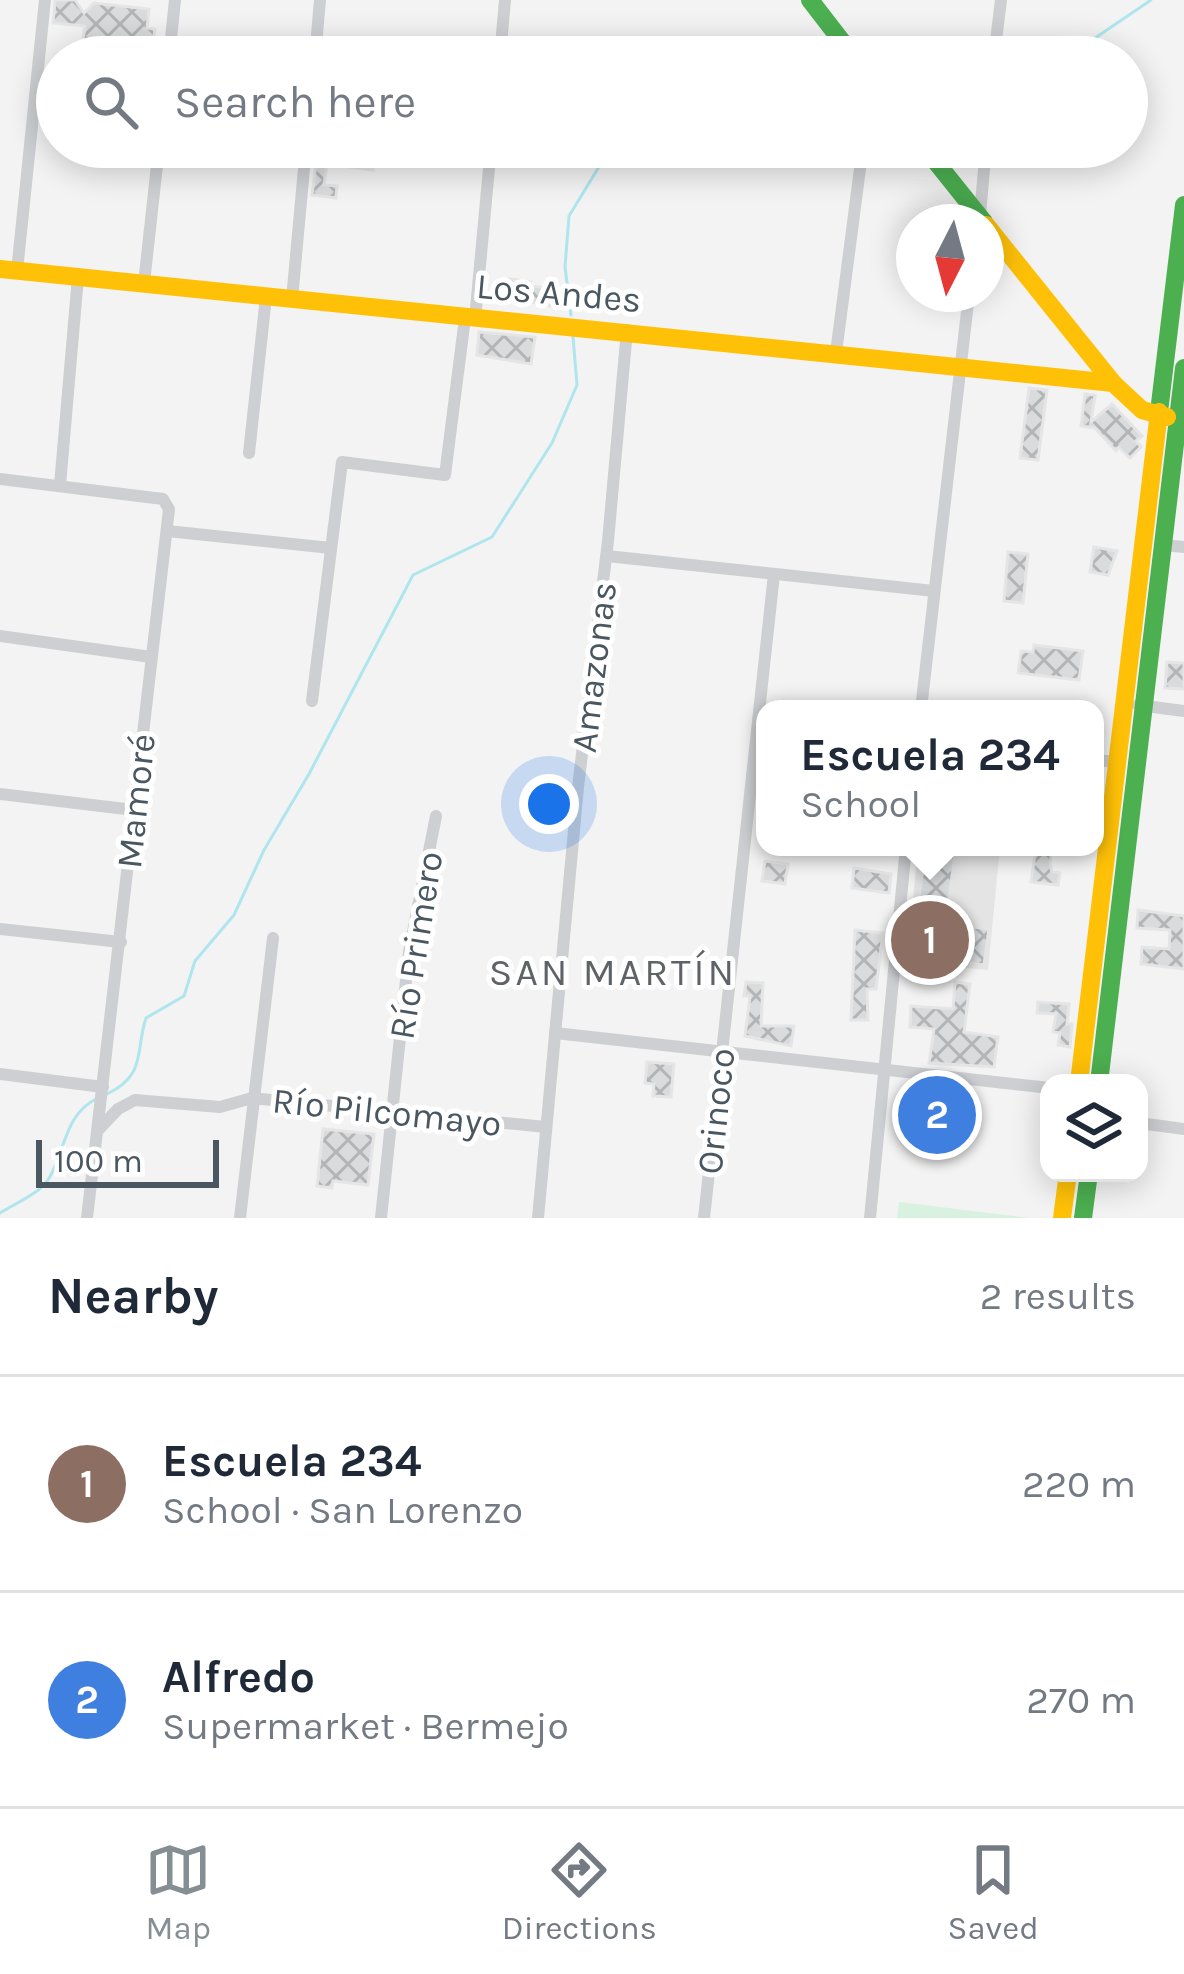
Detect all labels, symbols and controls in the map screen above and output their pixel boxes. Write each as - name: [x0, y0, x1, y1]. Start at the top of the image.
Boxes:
- search box: [36, 36, 1148, 168]
- icon: search: [78, 69, 144, 135]
- text: Search here: [174, 76, 416, 128]
- north arrow: [896, 204, 1004, 312]
- street label: Los Andes: [475, 265, 643, 321]
- street label: Amazonas: [563, 579, 625, 755]
- popup: [756, 700, 1104, 856]
- text: Escuela 234: [800, 729, 1060, 781]
- street label: Mamoré: [108, 732, 164, 871]
- your location: [519, 774, 579, 834]
- text: School: [800, 781, 921, 827]
- street label: Río Primero: [380, 848, 452, 1042]
- pin: 1: [891, 895, 969, 985]
- district label: SAN MARTÍN: [489, 949, 737, 995]
- street label: Orinoco: [688, 1046, 743, 1176]
- pin: 2: [898, 1070, 976, 1160]
- map controls: [1040, 1074, 1148, 1182]
- button: layers: [1040, 1074, 1148, 1182]
- street label: Río Pilcomayo: [270, 1079, 503, 1145]
- scale bar: [36, 1134, 219, 1187]
- text: 100 m: [54, 1142, 143, 1180]
- text: Nearby: [48, 1266, 218, 1326]
- text: 2 results: [980, 1273, 1136, 1319]
- text: Escuela 234: [162, 1435, 421, 1487]
- text: 1: [80, 1461, 94, 1507]
- text: 220 m: [1022, 1461, 1136, 1507]
- text: School · San Lorenzo: [162, 1487, 523, 1533]
- text: Alfredo: [162, 1651, 315, 1703]
- text: 2: [75, 1677, 99, 1723]
- text: 270 m: [1026, 1677, 1136, 1723]
- text: Supermarket · Bermejo: [162, 1703, 569, 1749]
- tab: Map: [145, 1837, 211, 1947]
- tab: Directions: [502, 1837, 657, 1947]
- tab: Saved: [948, 1837, 1039, 1947]

